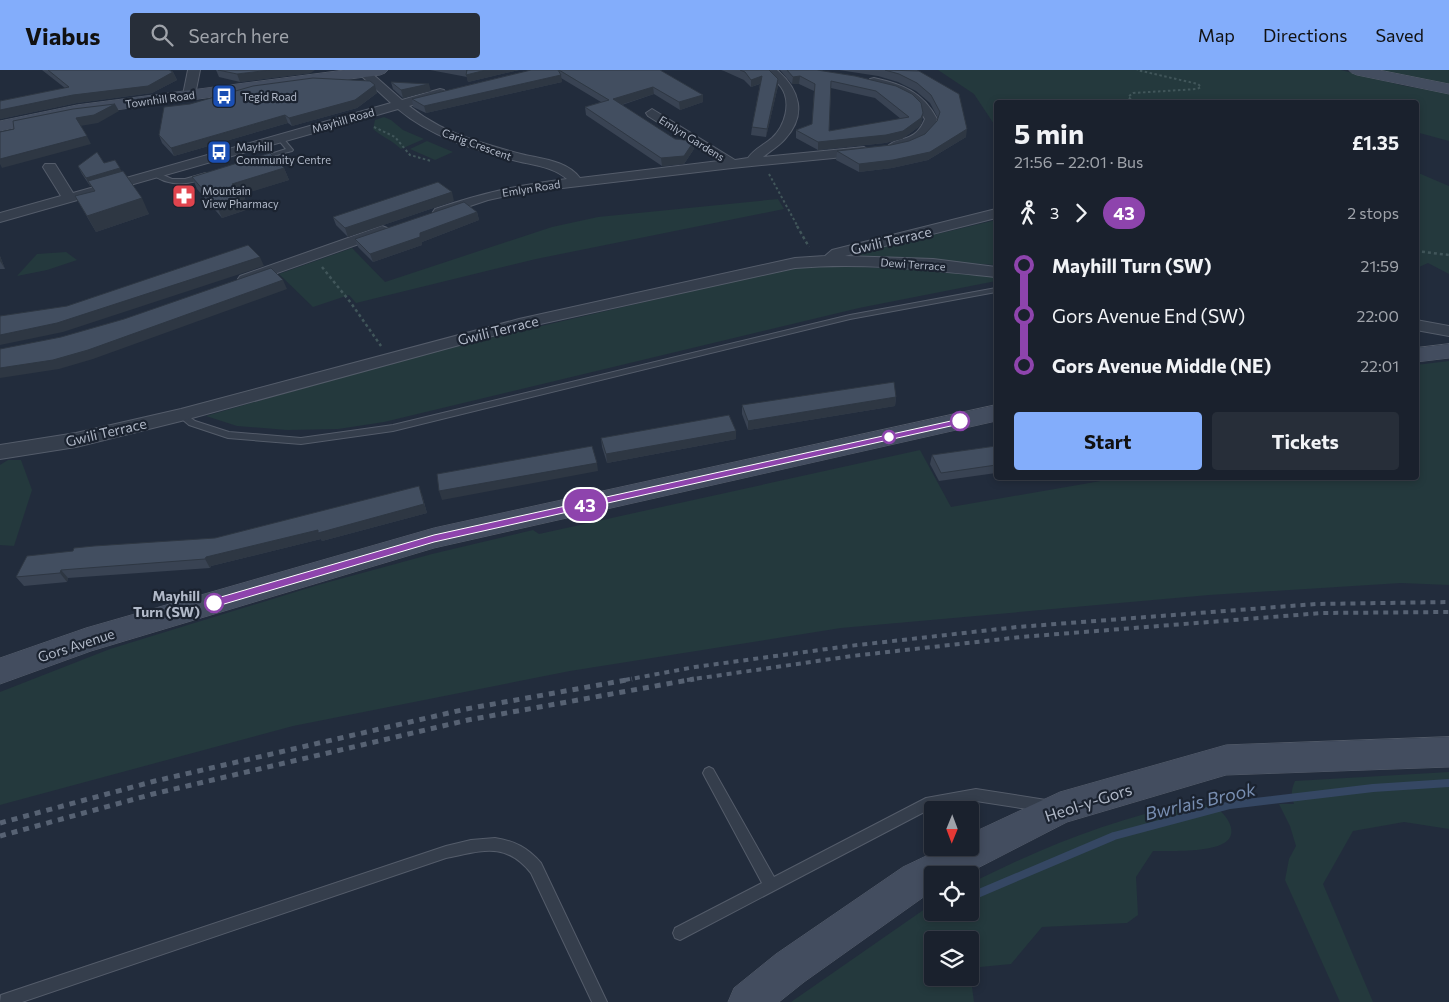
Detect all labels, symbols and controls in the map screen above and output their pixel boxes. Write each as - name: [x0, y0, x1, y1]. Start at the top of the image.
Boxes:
- search box: [130, 13, 480, 58]
- text: Viabus: [25, 21, 100, 50]
- icon: search: [148, 21, 176, 49]
- text: Search here: [188, 24, 289, 47]
- text: Map: [1198, 24, 1235, 46]
- text: Directions: [1263, 24, 1347, 46]
- text: Saved: [1375, 24, 1424, 46]
- bus stop icon: Tegid Road: [211, 83, 237, 109]
- street label: Townhill Road: [124, 88, 196, 110]
- place label: Tegid Road: [242, 90, 297, 103]
- street label: Mayhill Road: [310, 105, 376, 135]
- street label: Emlyn Gardens: [657, 113, 727, 163]
- text: 5 min: [1014, 116, 1084, 150]
- street label: Carig Crescent: [440, 125, 514, 163]
- text: £1.35: [1352, 131, 1399, 154]
- bus stop icon: Mayhill Community Centre: [206, 139, 232, 165]
- place label: Mayhill Community Centre: [236, 140, 331, 166]
- text: 21:56 – 22:01 · Bus: [1014, 152, 1143, 171]
- street label: Emlyn Road: [501, 177, 561, 199]
- pharmacy icon: Mountain View Pharmacy: [171, 183, 197, 209]
- place label: Mountain View Pharmacy: [202, 184, 279, 210]
- icon: walk: [1014, 199, 1042, 227]
- icon: forward: [1067, 199, 1095, 227]
- text: 43: [1113, 202, 1135, 224]
- text: 3: [1050, 203, 1059, 222]
- text: 2 stops: [1347, 203, 1399, 222]
- street label: Gwili Terrace: [849, 222, 933, 258]
- text: Mayhill Turn (SW): [1052, 254, 1212, 277]
- street label: Dewi Terrace: [880, 255, 946, 273]
- text: 21:59: [1361, 256, 1399, 275]
- text: Gors Avenue End (SW): [1052, 304, 1245, 327]
- text: 22:00: [1357, 306, 1399, 325]
- street label: Gwili Terrace: [456, 312, 540, 348]
- text: Gors Avenue Middle (NE): [1052, 354, 1271, 377]
- text: 22:01: [1360, 356, 1399, 375]
- unlabelled marker: [950, 411, 970, 431]
- button: Start: [1014, 412, 1202, 470]
- button: Tickets: [1212, 412, 1399, 470]
- street label: Gwili Terrace: [64, 414, 148, 450]
- unlabelled marker: [882, 430, 896, 444]
- line badge: 43: [562, 489, 608, 521]
- text: 43: [574, 494, 596, 516]
- place label: Mayhill Turn (SW): [133, 587, 200, 620]
- marker: Mayhill Turn (SW): [204, 593, 224, 613]
- street label: Gors Avenue: [35, 625, 117, 665]
- water label: Bwrlais Brook: [1142, 777, 1259, 824]
- street label: Heol-y-Gors: [1042, 779, 1134, 825]
- north arrow: [924, 801, 979, 856]
- map controls: [924, 801, 979, 986]
- button: locate: [924, 866, 979, 921]
- button: layers: [924, 931, 979, 986]

